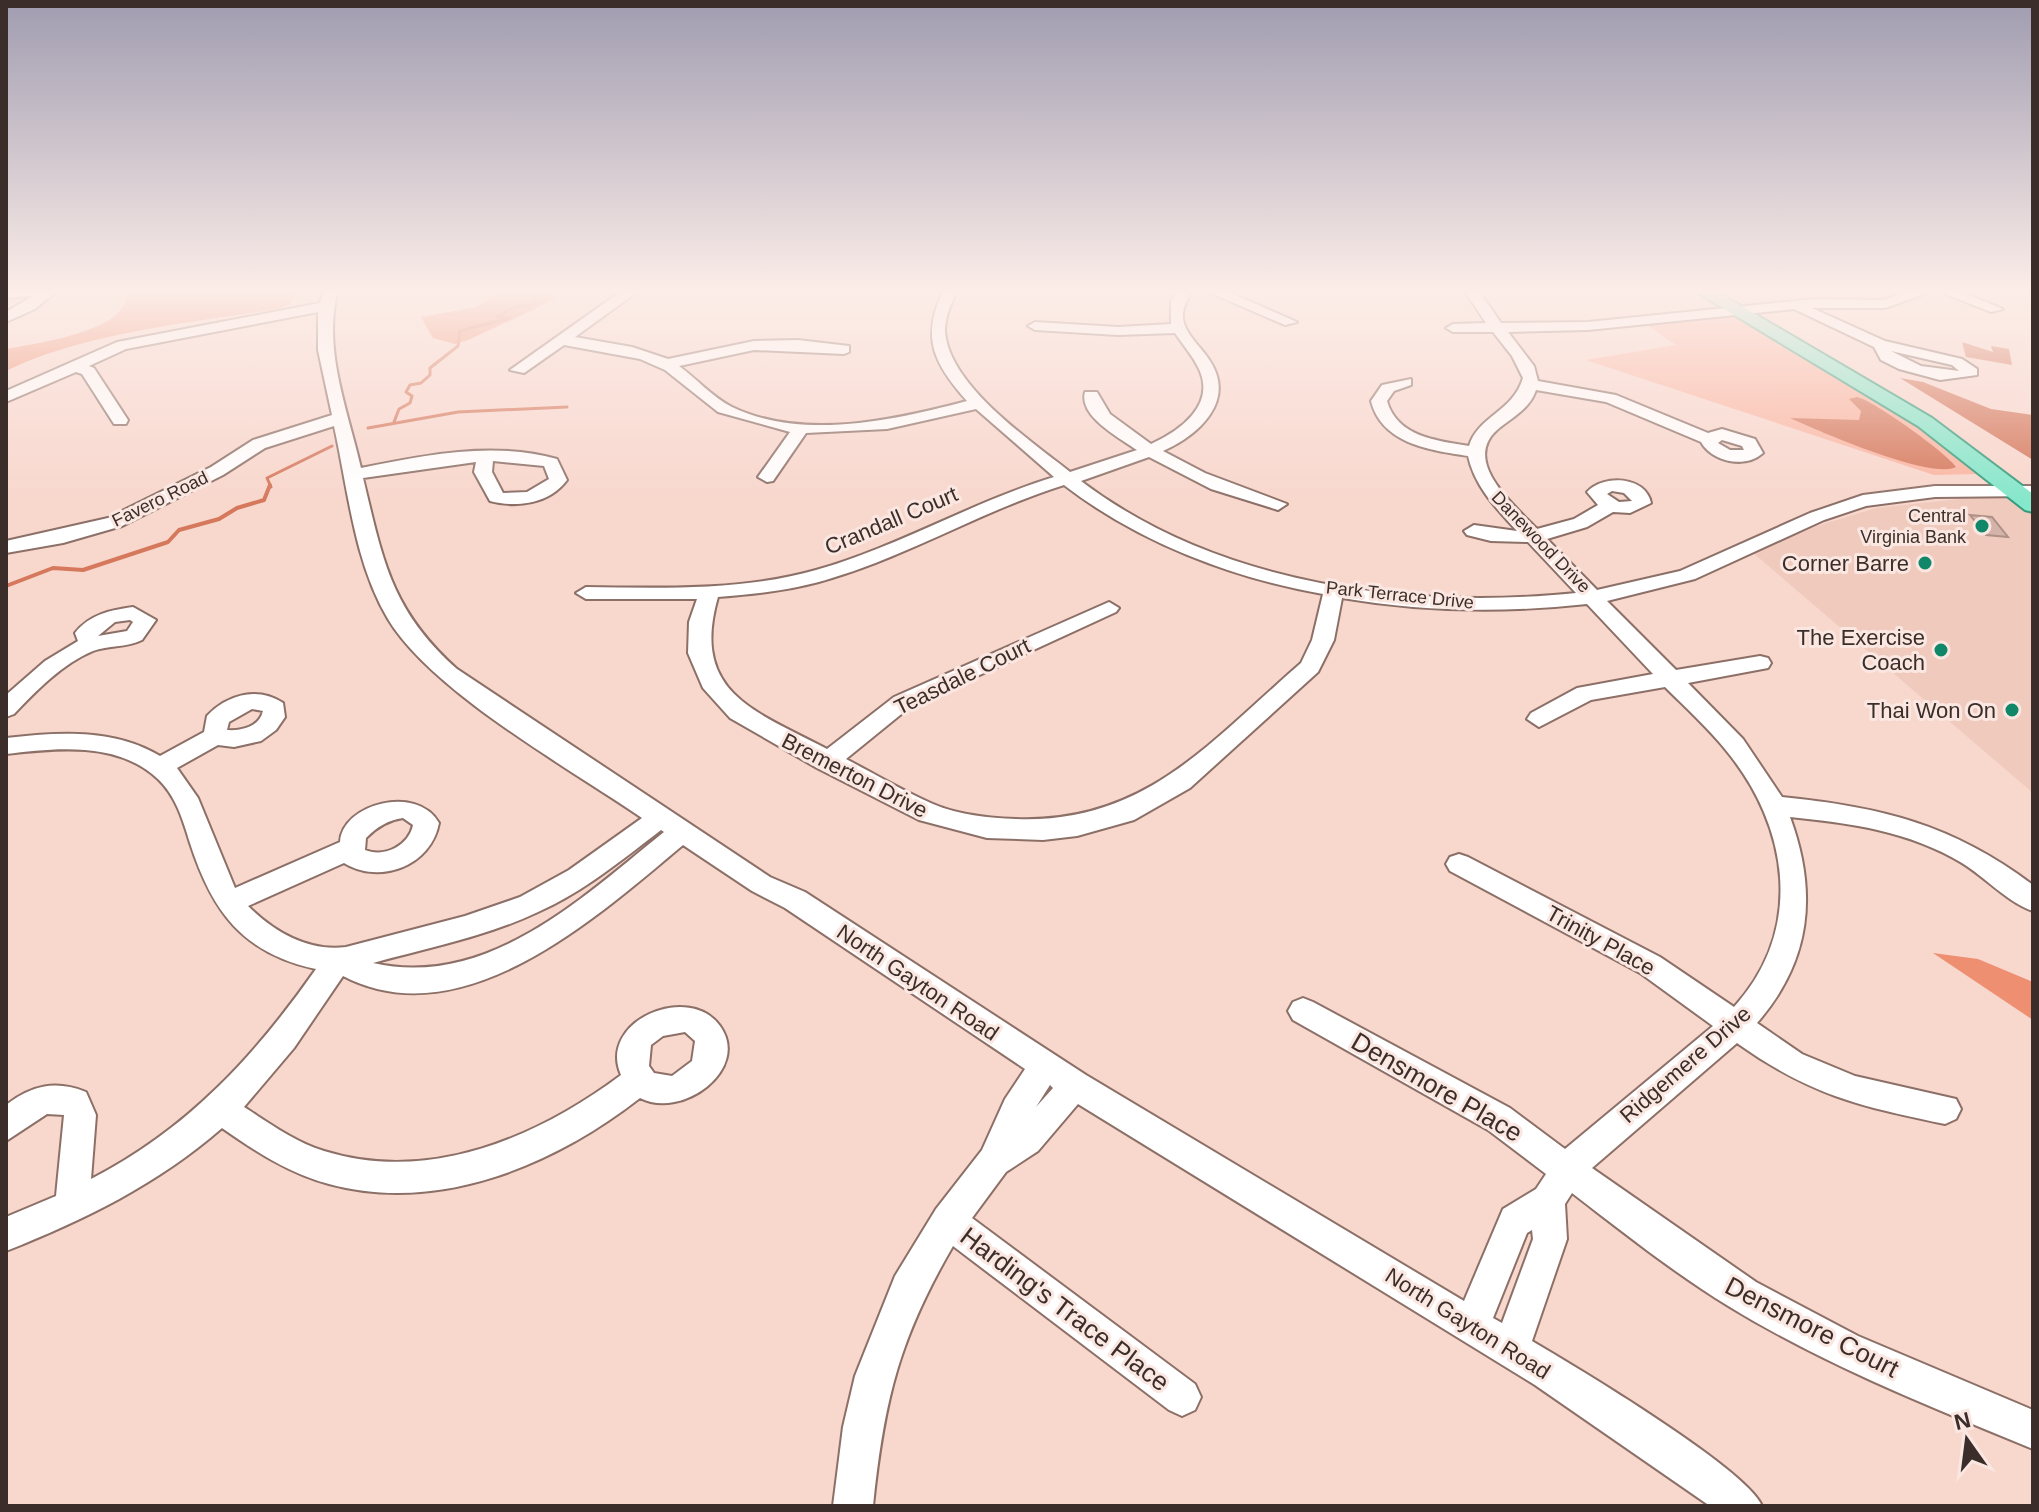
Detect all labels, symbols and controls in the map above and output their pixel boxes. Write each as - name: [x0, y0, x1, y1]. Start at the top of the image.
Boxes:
- street label: Favero Road: [109, 467, 211, 531]
- street label: Crandall Court: [821, 481, 961, 560]
- street label: Danewood Drive: [1488, 487, 1594, 597]
- place label: Central Virginia Bank: [1860, 506, 1967, 547]
- marker: Central Virginia Bank: [1973, 517, 1991, 535]
- place label: Corner Barre: [1782, 551, 1909, 576]
- marker: Corner Barre: [1916, 554, 1934, 572]
- street label: Park Terrace Drive: [1325, 577, 1475, 613]
- place label: The Exercise Coach: [1797, 625, 1925, 675]
- street label: Teasdale Court: [890, 633, 1034, 720]
- marker: The Exercise Coach: [1932, 641, 1950, 659]
- place label: Thai Won On: [1867, 698, 1996, 723]
- marker: Thai Won On: [2003, 701, 2021, 719]
- street label: Bremerton Drive: [778, 728, 932, 823]
- street label: Trinity Place: [1542, 900, 1659, 981]
- street label: North Gayton Road: [832, 919, 1003, 1046]
- street label: Ridgemere Drive: [1615, 1001, 1756, 1128]
- street label: Densmore Place: [1346, 1026, 1528, 1148]
- street label: Harding's Trace Place: [955, 1221, 1175, 1397]
- street label: North Gayton Road: [1381, 1263, 1555, 1384]
- street label: Densmore Court: [1720, 1270, 1904, 1384]
- north arrow: [1927, 1400, 2007, 1480]
- text: N: [1952, 1407, 1973, 1435]

